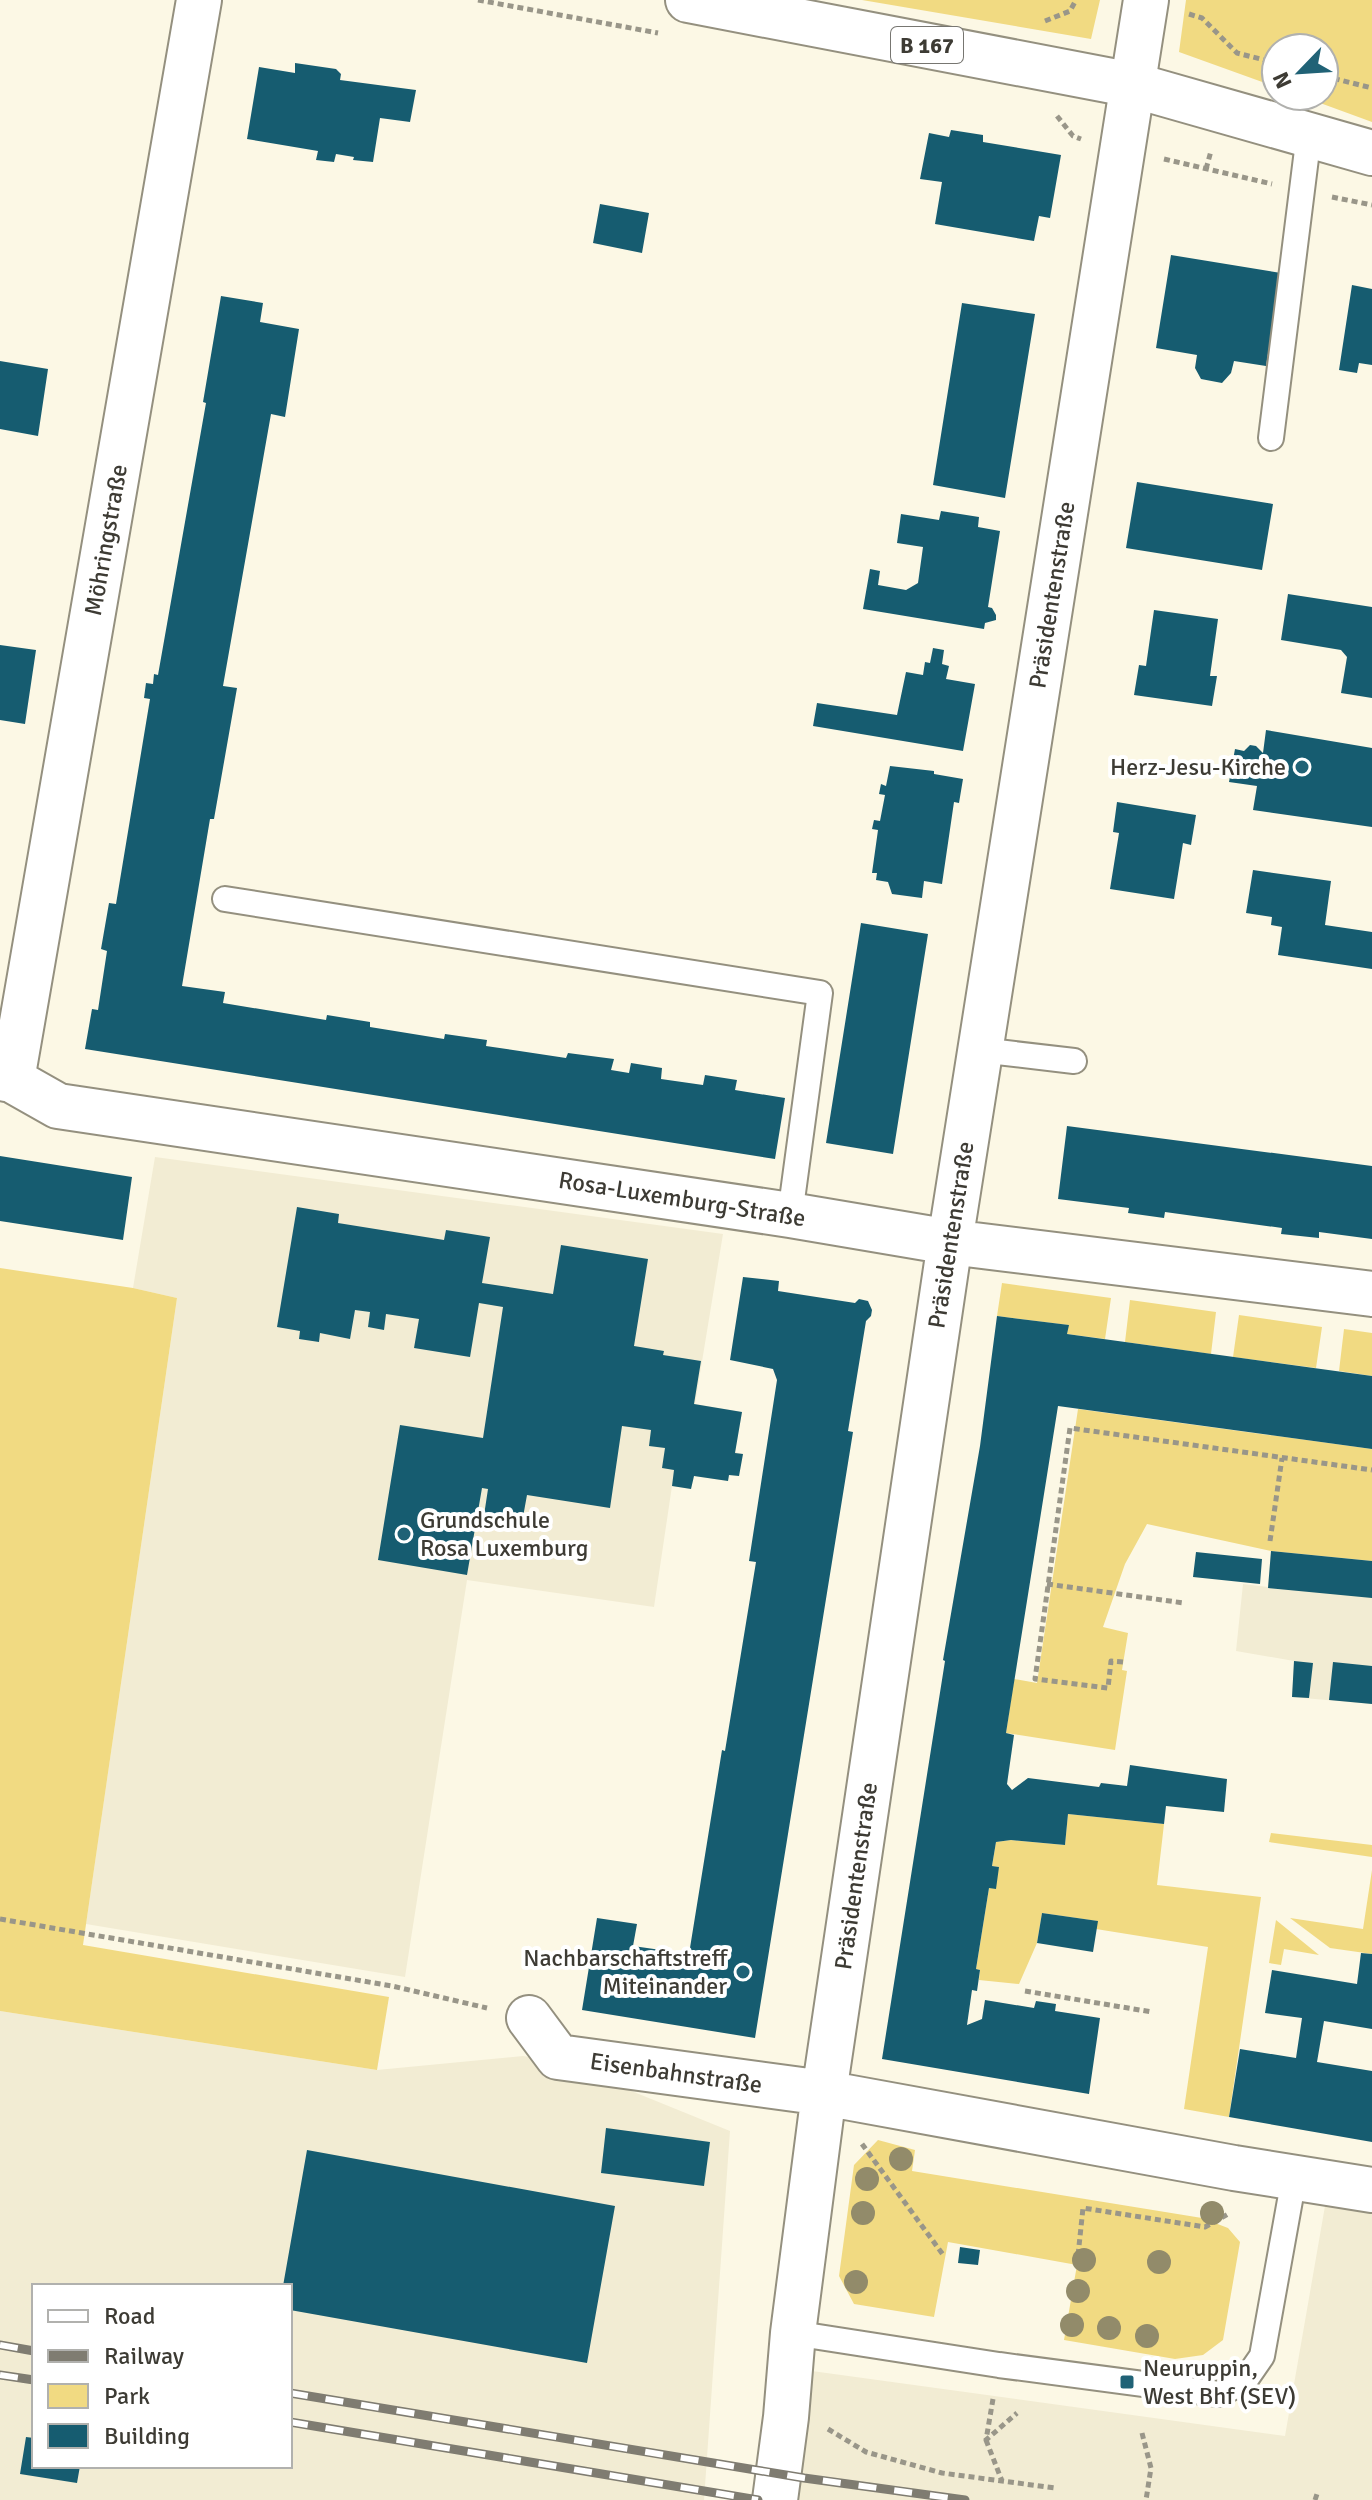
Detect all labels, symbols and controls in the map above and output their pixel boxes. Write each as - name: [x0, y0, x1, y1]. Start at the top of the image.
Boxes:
- road number: B 167: [891, 27, 963, 63]
- north arrow: [1260, 32, 1340, 112]
- text: N: [1267, 68, 1298, 93]
- street label: Möhringstraße: [78, 462, 134, 618]
- street label: Präsidentenstraße: [1022, 499, 1082, 691]
- place label: Herz-Jesu-Kirche: [1110, 752, 1286, 782]
- marker: Herz-Jesu-Kirche: [1293, 758, 1311, 776]
- street label: Präsidentenstraße: [921, 1139, 981, 1331]
- street label: Rosa-Luxemburg-Straße: [556, 1165, 808, 1233]
- place label: Grundschule Rosa Luxemburg: [420, 1505, 588, 1563]
- marker: Grundschule Rosa Luxemburg: [395, 1525, 413, 1543]
- street label: Präsidentenstraße: [828, 1780, 884, 1972]
- place label: Nachbarschaftstreff Miteinander: [523, 1943, 729, 2001]
- marker: Nachbarschaftstreff Miteinander: [734, 1963, 752, 1981]
- street label: Eisenbahnstraße: [588, 2046, 764, 2100]
- legend: [32, 2284, 292, 2468]
- text: Road: [104, 2301, 155, 2331]
- text: Railway: [104, 2341, 184, 2371]
- place label: Neuruppin, West Bhf (SEV): [1143, 2353, 1296, 2411]
- marker: Neuruppin, West Bhf (SEV): [1118, 2373, 1136, 2391]
- text: Park: [104, 2381, 150, 2411]
- text: Building: [104, 2421, 190, 2451]

